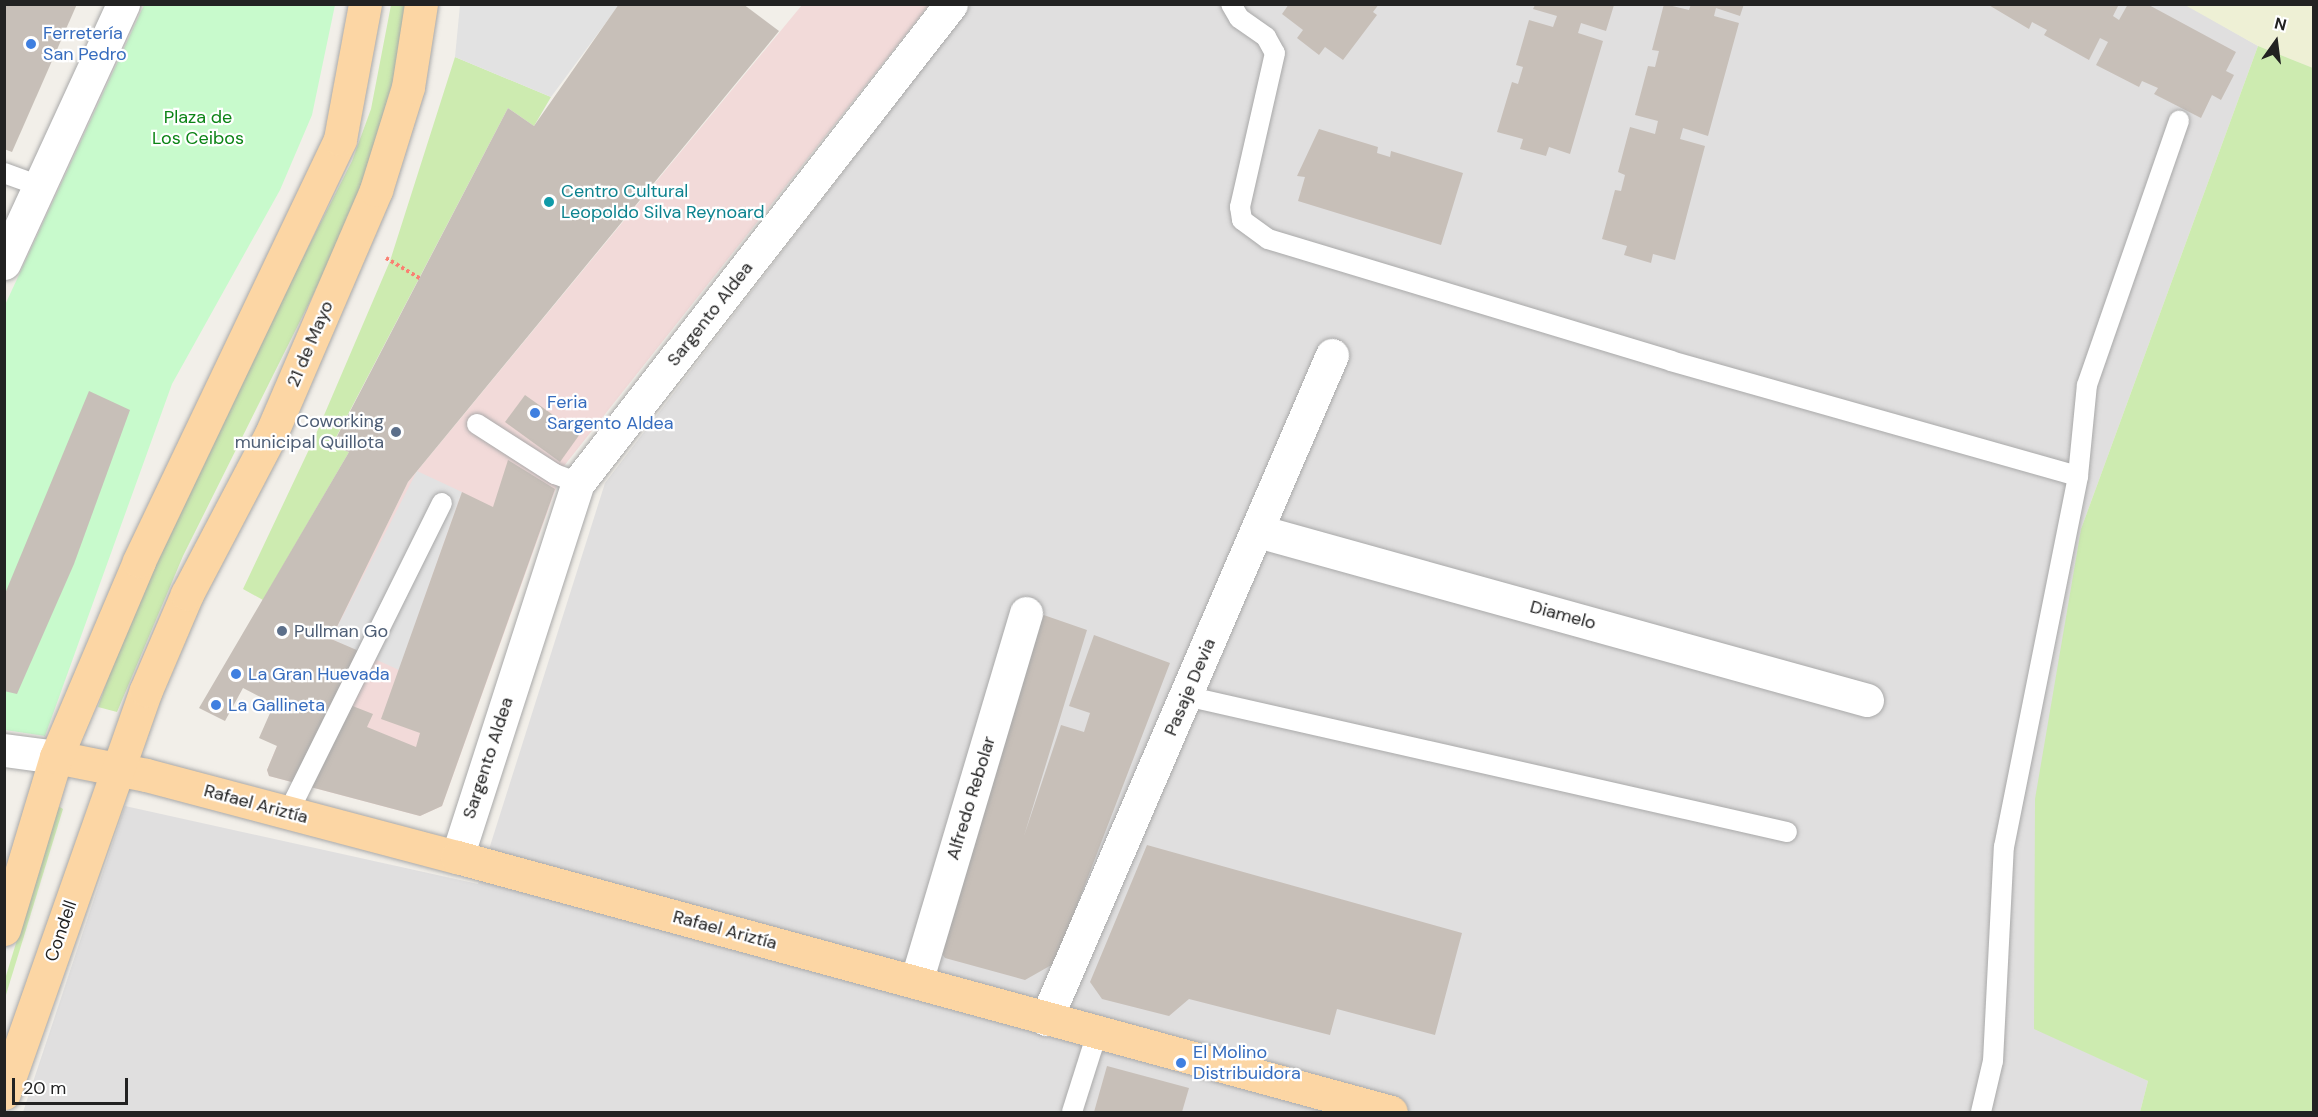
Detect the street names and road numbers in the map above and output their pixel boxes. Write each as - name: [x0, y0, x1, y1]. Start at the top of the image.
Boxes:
- street label: Sargento Aldea: [663, 258, 757, 370]
- street label: 21 de Mayo: [282, 298, 338, 390]
- street label: Diamelo: [1528, 596, 1598, 634]
- street label: Pasaje Devia: [1160, 635, 1220, 739]
- street label: Sargento Aldea: [458, 695, 518, 821]
- street label: Alfredo Rebolar: [942, 734, 1000, 862]
- street label: Rafael Ariztía: [202, 780, 310, 828]
- street label: Condell: [40, 897, 82, 965]
- street label: Rafael Ariztía: [671, 906, 779, 954]

